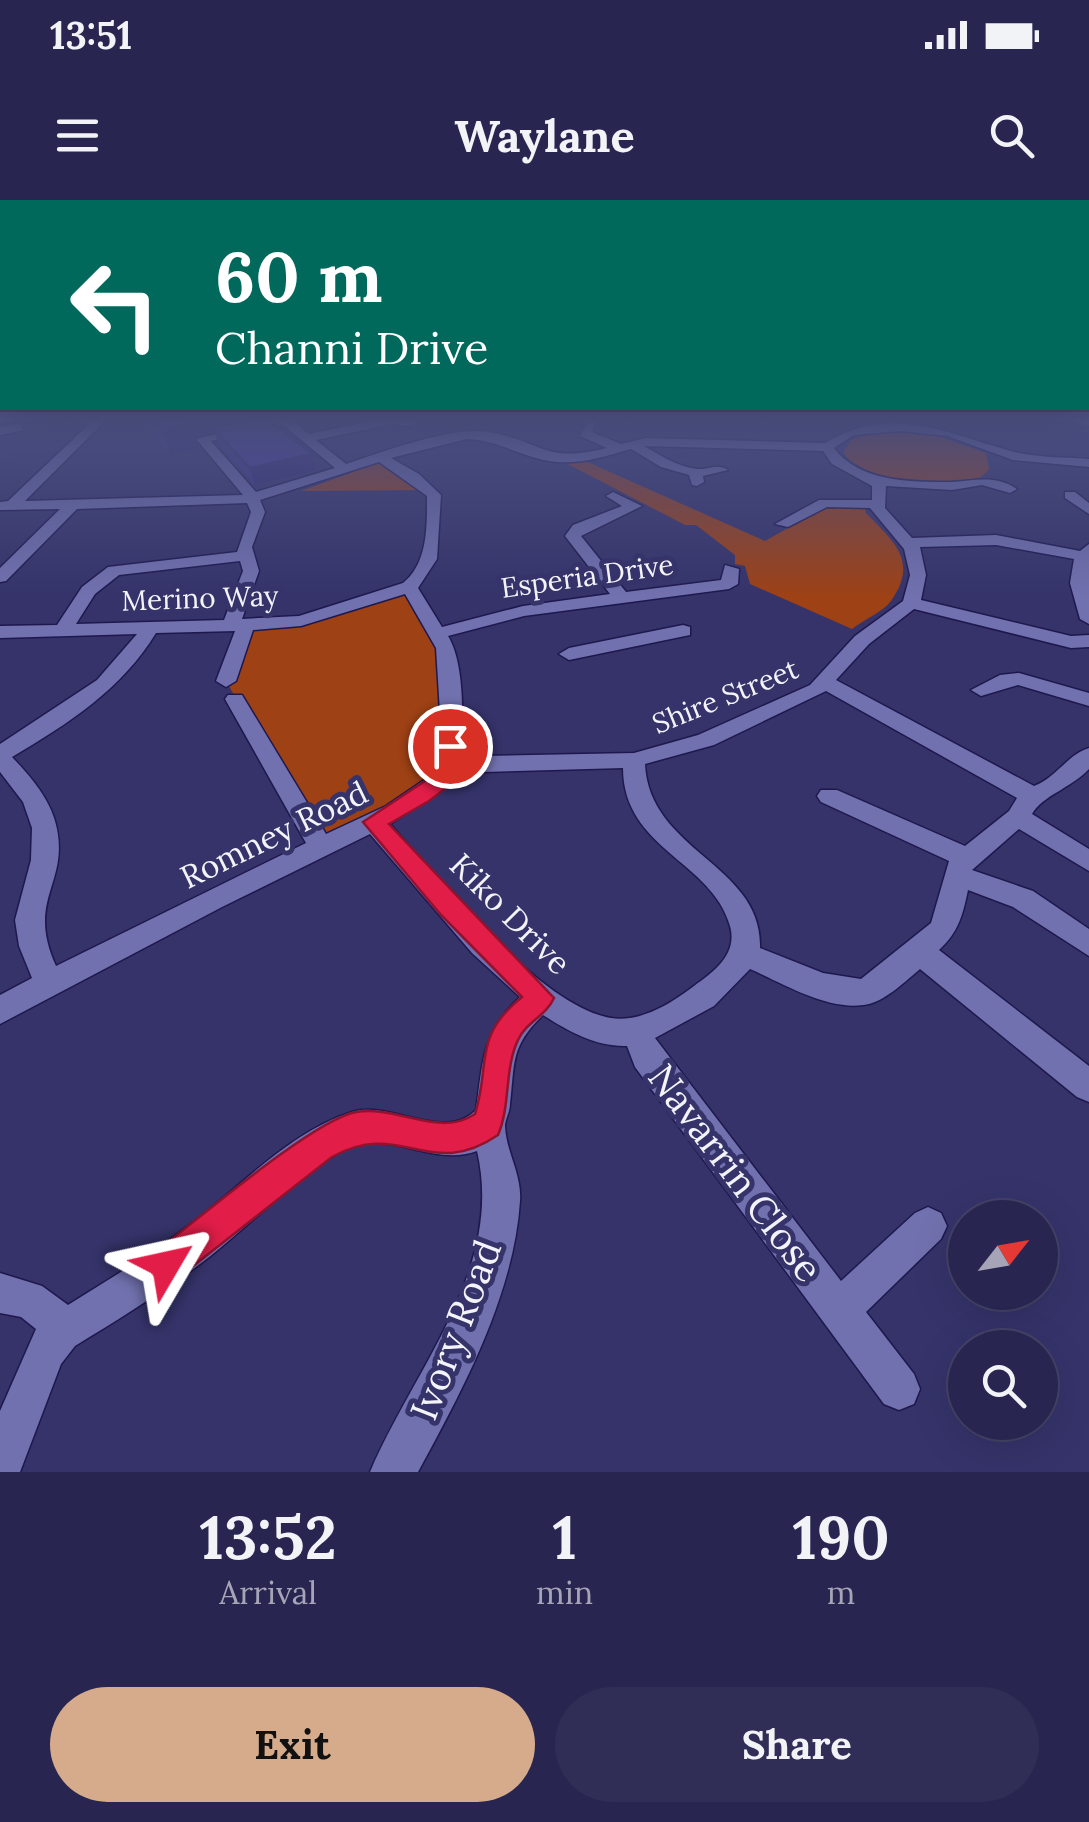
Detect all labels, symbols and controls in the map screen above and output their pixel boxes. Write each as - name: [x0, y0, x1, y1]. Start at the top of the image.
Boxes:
- text: 13:51: [50, 11, 132, 59]
- text: Waylane: [454, 107, 635, 164]
- icon: menu: [50, 108, 105, 163]
- icon: search: [984, 108, 1039, 163]
- text: 60 m: [215, 232, 383, 321]
- icon: left: [50, 240, 180, 370]
- text: Channi Drive: [215, 319, 488, 376]
- street label: Esperia Drive: [498, 546, 676, 606]
- street label: Merino Way: [121, 577, 279, 619]
- street label: Shire Street: [647, 650, 803, 742]
- pin: [408, 704, 493, 789]
- icon: arrive: [423, 719, 478, 774]
- street label: Romney Road: [173, 772, 374, 898]
- street label: Kiko Drive: [441, 844, 580, 983]
- street label: Navarrin Close: [638, 1054, 833, 1291]
- north arrow: [948, 1200, 1058, 1310]
- map controls: [948, 1200, 1058, 1440]
- position arrow: [114, 1213, 218, 1317]
- street label: Ivory Road: [399, 1233, 512, 1427]
- button: search: [948, 1330, 1058, 1440]
- text: 13:52: [199, 1499, 337, 1575]
- text: 1: [552, 1499, 577, 1575]
- text: 190: [793, 1499, 890, 1575]
- text: Arrival: [219, 1572, 317, 1613]
- text: min: [536, 1572, 593, 1613]
- text: m: [827, 1572, 855, 1613]
- button: Exit: [50, 1687, 535, 1802]
- button: Share: [555, 1687, 1039, 1802]

